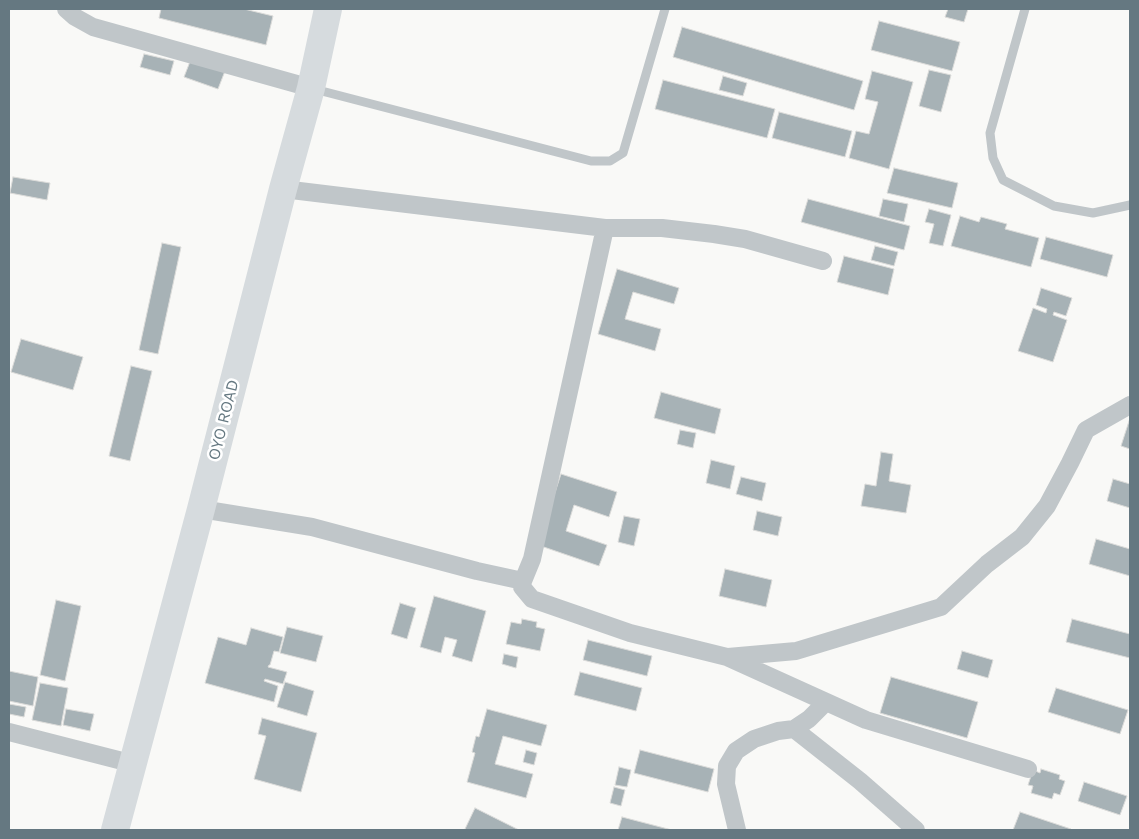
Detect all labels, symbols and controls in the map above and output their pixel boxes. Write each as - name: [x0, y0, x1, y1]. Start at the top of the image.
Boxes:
- street label: OYO ROAD: [205, 378, 243, 462]

